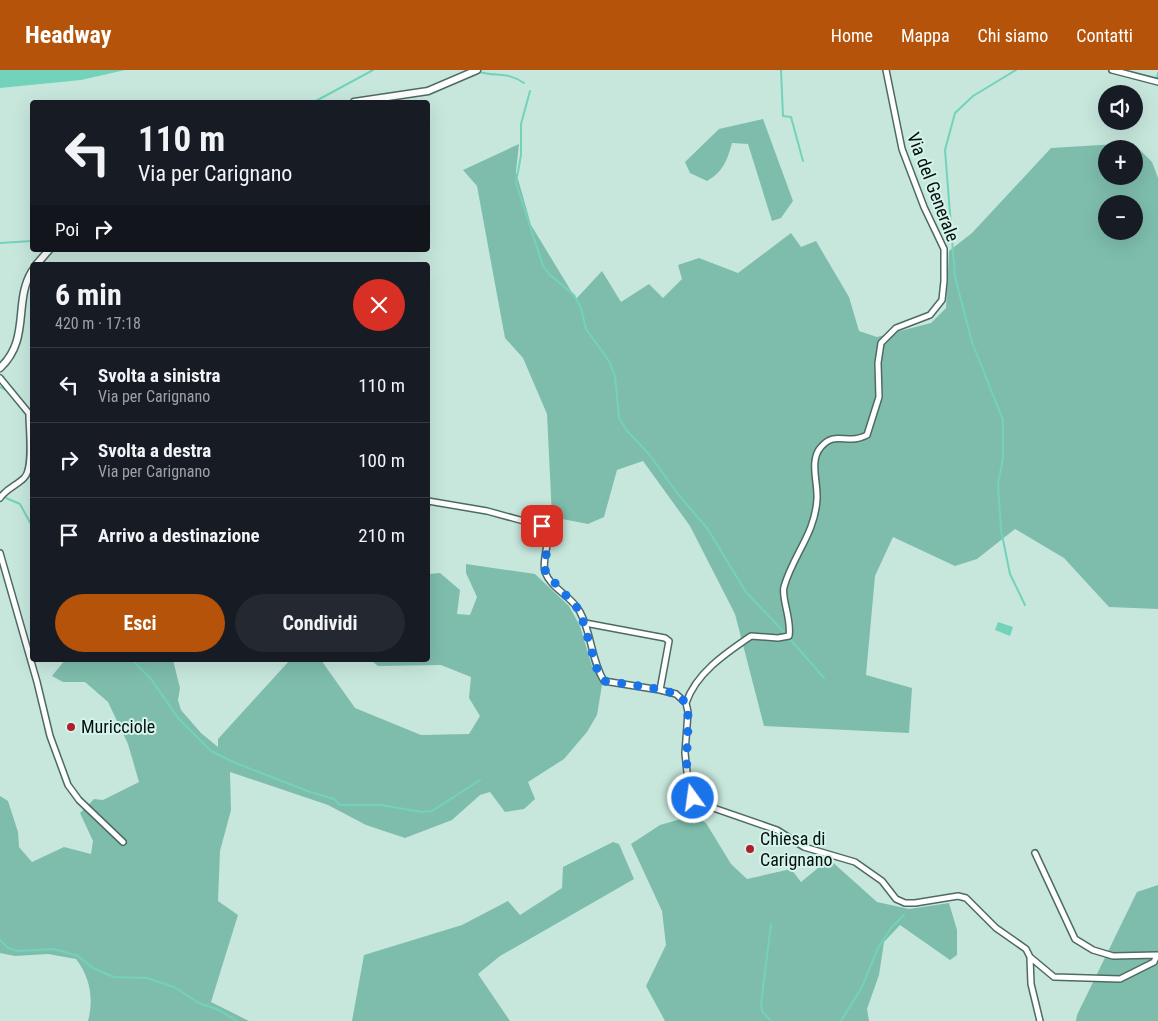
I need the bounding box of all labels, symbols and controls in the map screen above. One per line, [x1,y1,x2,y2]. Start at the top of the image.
text: Headway [25,21,111,49]
text: Home [831,25,873,46]
text: Mappa [901,25,950,46]
text: Chi siamo [978,25,1048,46]
text: Contatti [1076,25,1133,46]
map controls [1098,85,1143,240]
button: sound [1098,85,1143,130]
text: 110 m [138,119,225,160]
icon: left [55,120,120,185]
street label: Via del Generale [903,129,964,244]
button: + [1098,140,1143,185]
text: Via per Carignano [138,161,292,186]
button: − [1098,195,1143,240]
icon: right [89,215,117,243]
text: Poi [55,218,79,241]
text: 6 min [55,277,122,312]
button: close [353,279,405,331]
text: 420 m · 17:18 [55,314,141,333]
text: Svolta a sinistra [98,364,220,387]
icon: left [55,371,83,399]
text: 110 m [358,374,405,397]
text: Via per Carignano [98,387,210,406]
text: Svolta a destra [98,439,211,462]
icon: right [55,446,83,474]
text: 100 m [358,449,405,472]
text: Via per Carignano [98,462,210,481]
pin [521,505,563,547]
icon: arrive [528,512,556,540]
icon: arrive [55,521,83,549]
text: Arrivo a destinazione [98,524,260,547]
text: 210 m [358,524,405,547]
button: Esci [55,594,225,652]
button: Condividi [235,594,405,652]
place label: Muricciole [81,716,155,737]
marker: Muricciole [65,721,77,733]
position arrow [666,771,718,823]
place label: Chiesa di Carignano [760,828,832,870]
marker: Chiesa di Carignano [744,843,756,855]

